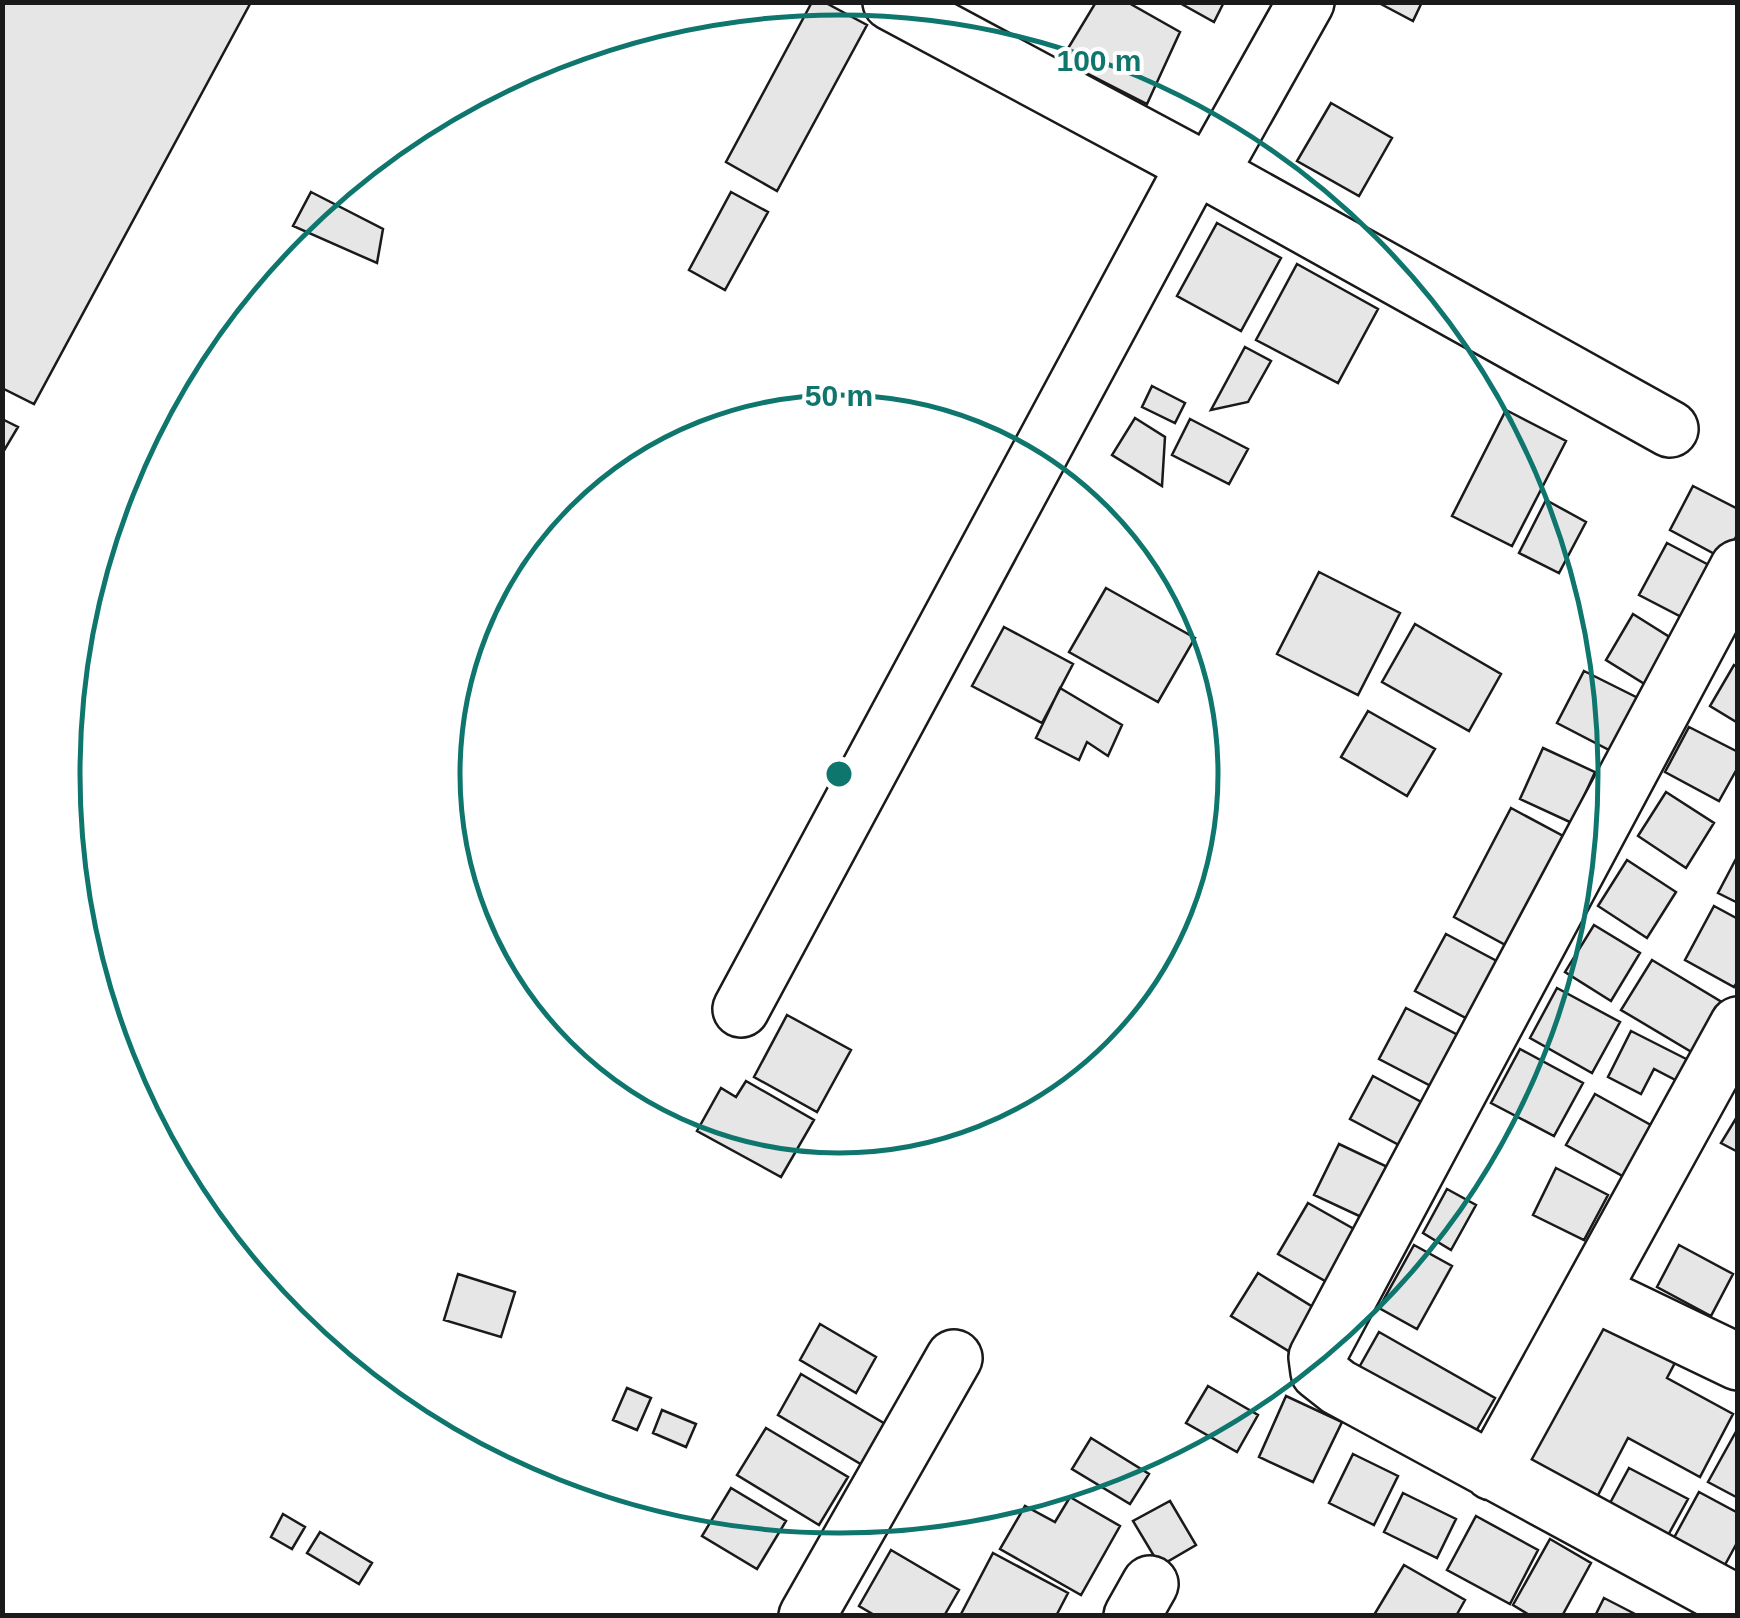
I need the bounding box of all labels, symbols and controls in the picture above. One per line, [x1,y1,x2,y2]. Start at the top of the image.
text: 100 m [1056,44,1142,77]
text: 50 m [805,379,873,412]
centre of rings [821,756,857,792]

